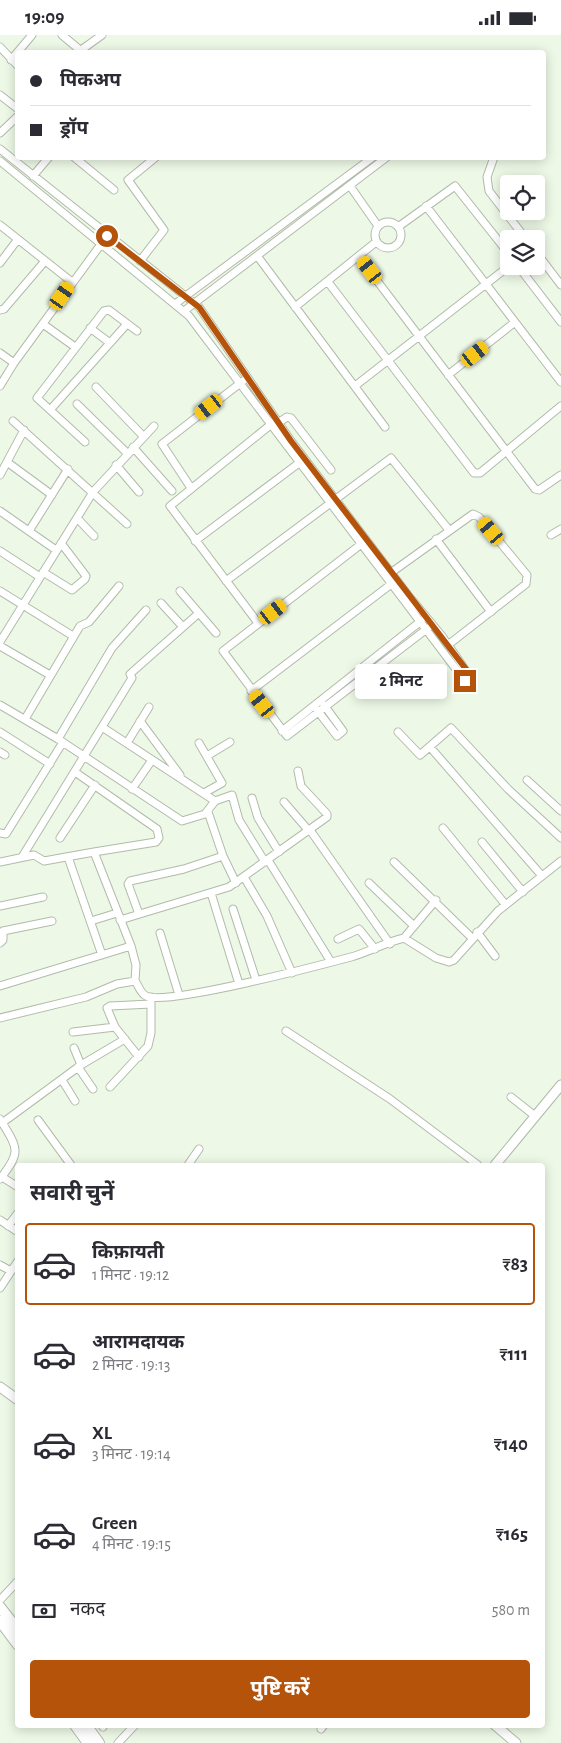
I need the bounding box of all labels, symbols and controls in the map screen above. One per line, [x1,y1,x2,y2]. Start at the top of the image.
text: 19:09 [25,8,64,27]
text: पिकअप [60,71,121,90]
text: ड्रॉप [60,119,88,138]
map controls [500,175,545,275]
button: locate [500,175,545,220]
route start [96,225,118,247]
button: layers [500,230,545,275]
car [354,254,385,286]
car [47,279,76,313]
car [458,339,491,369]
car [192,392,225,422]
car [475,515,506,547]
car [256,597,289,627]
callout: 2 मिनट [355,663,448,699]
route end [454,670,476,692]
text: 2 मिनट [379,673,423,689]
car [246,688,277,720]
text: सवारी चुनें [30,1182,114,1204]
icon: car [32,1242,77,1287]
text: किफ़ायती [92,1243,164,1262]
text: ₹83 [502,1255,528,1274]
text: 1 मिनट · 19:12 [92,1267,169,1283]
icon: car [32,1332,77,1377]
text: आरामदायक [92,1333,184,1352]
text: ₹111 [500,1345,528,1364]
text: 2 मिनट · 19:13 [92,1357,170,1373]
icon: car [32,1422,77,1467]
text: XL [92,1424,112,1443]
text: ₹140 [494,1435,528,1454]
text: 3 मिनट · 19:14 [92,1446,171,1462]
icon: car [32,1512,77,1557]
text: Green [92,1514,138,1533]
text: ₹165 [496,1525,528,1544]
text: 4 मिनट · 19:15 [92,1536,171,1552]
icon: cash [30,1597,58,1625]
text: नकद [70,1600,105,1619]
text: 580 m [492,1602,530,1618]
button: पुष्टि करें [30,1660,530,1718]

